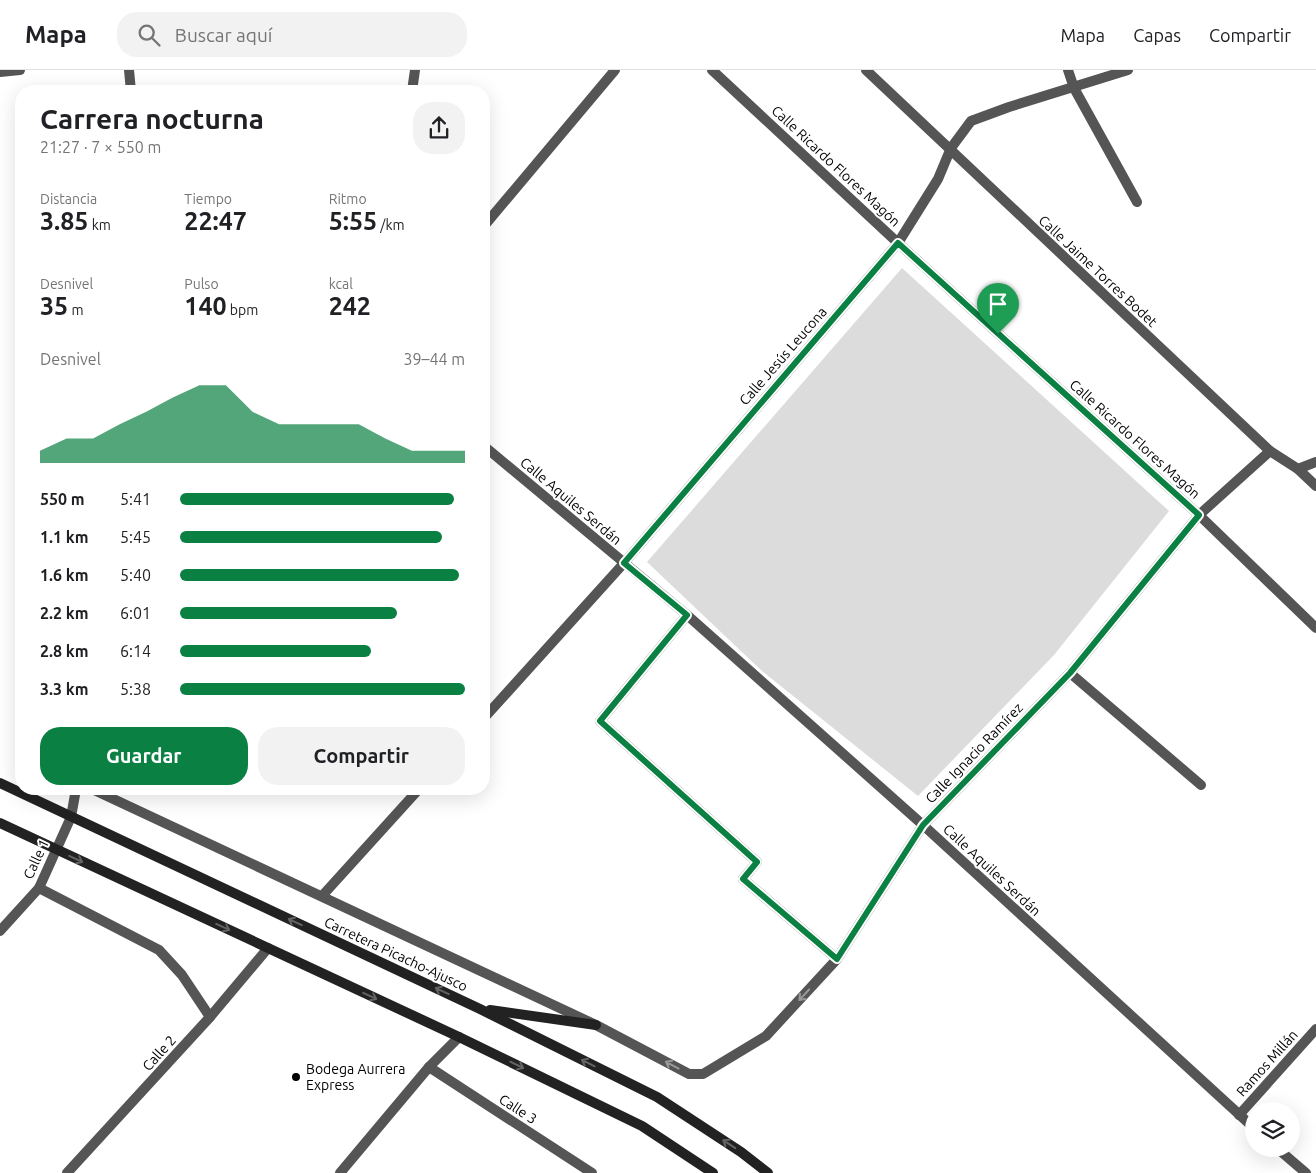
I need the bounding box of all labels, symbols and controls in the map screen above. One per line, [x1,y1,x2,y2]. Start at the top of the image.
search box [117,12,467,57]
text: Mapa [25,21,87,48]
icon: search [135,21,163,49]
text: Buscar aquí [175,24,272,46]
text: Mapa [1060,25,1105,45]
text: Capas [1133,25,1181,45]
text: Compartir [1209,25,1291,45]
button: share [413,102,465,154]
street label: Calle Ricardo Flores Magón [768,102,904,230]
text: Carrera nocturna [40,103,264,134]
text: 21:27 · 7 × 550 m [40,138,161,156]
text: Distancia [40,191,97,207]
text: Tiempo [184,191,232,207]
text: Ritmo [329,191,367,207]
text: 3.85 [40,207,88,235]
text: 22:47 [184,207,247,235]
text: 5:55 [329,207,377,235]
street label: Calle Jaime Torres Bodet [1036,212,1161,330]
text: km [88,217,111,233]
text: /km [377,217,405,233]
text: Desnivel [40,276,93,292]
text: Pulso [184,276,219,292]
text: kcal [329,276,353,292]
pin [977,283,1019,334]
icon: arrive [984,290,1012,318]
text: 35 [40,292,68,320]
text: 140 [184,292,227,320]
text: 242 [329,292,371,320]
text: m [68,302,84,318]
text: bpm [227,302,258,318]
street label: Calle Jesús Leucona [736,304,830,408]
text: Desnivel [40,350,101,368]
text: 39–44 m [403,350,465,368]
street label: Calle Ricardo Flores Magón [1067,376,1203,502]
street label: Calle Aquiles Serdán [517,454,625,548]
text: 550 m [40,490,85,508]
text: 5:41 [120,490,151,508]
text: 1.1 km [40,528,89,546]
text: 5:45 [120,528,151,546]
text: 1.6 km [40,566,89,584]
text: 5:40 [120,566,151,584]
text: 2.2 km [40,604,89,622]
text: 6:01 [120,604,151,622]
text: 2.8 km [40,642,89,660]
text: 6:14 [120,642,151,660]
text: 3.3 km [40,680,89,698]
text: 5:38 [120,680,151,698]
street label: Calle Ignacio Ramírez [922,700,1026,806]
button: Guardar [40,727,248,785]
button: Compartir [258,727,465,785]
street label: Calle Aquiles Serdán [940,821,1044,919]
street label: Calle 1 [20,837,52,881]
one-way arrow [68,854,83,864]
street label: Carretera Picacho-Ajusco [322,914,470,994]
one-way arrow [288,917,303,927]
one-way arrow [215,923,230,932]
one-way arrow [435,986,450,995]
one-way arrow [798,988,810,1001]
one-way arrow [362,991,377,1001]
street label: Ramos Millán [1233,1027,1301,1099]
street label: Calle 2 [139,1032,179,1074]
one-way arrow [581,1058,596,1067]
one-way arrow [665,1060,680,1069]
place label: Bodega Aurrera Express [306,1061,405,1093]
one-way arrow [509,1061,524,1070]
marker: Bodega Aurrera Express [290,1071,302,1083]
street label: Calle 3 [496,1091,540,1127]
map controls [1245,1102,1300,1157]
button: layers [1245,1102,1300,1157]
one-way arrow [722,1139,736,1149]

